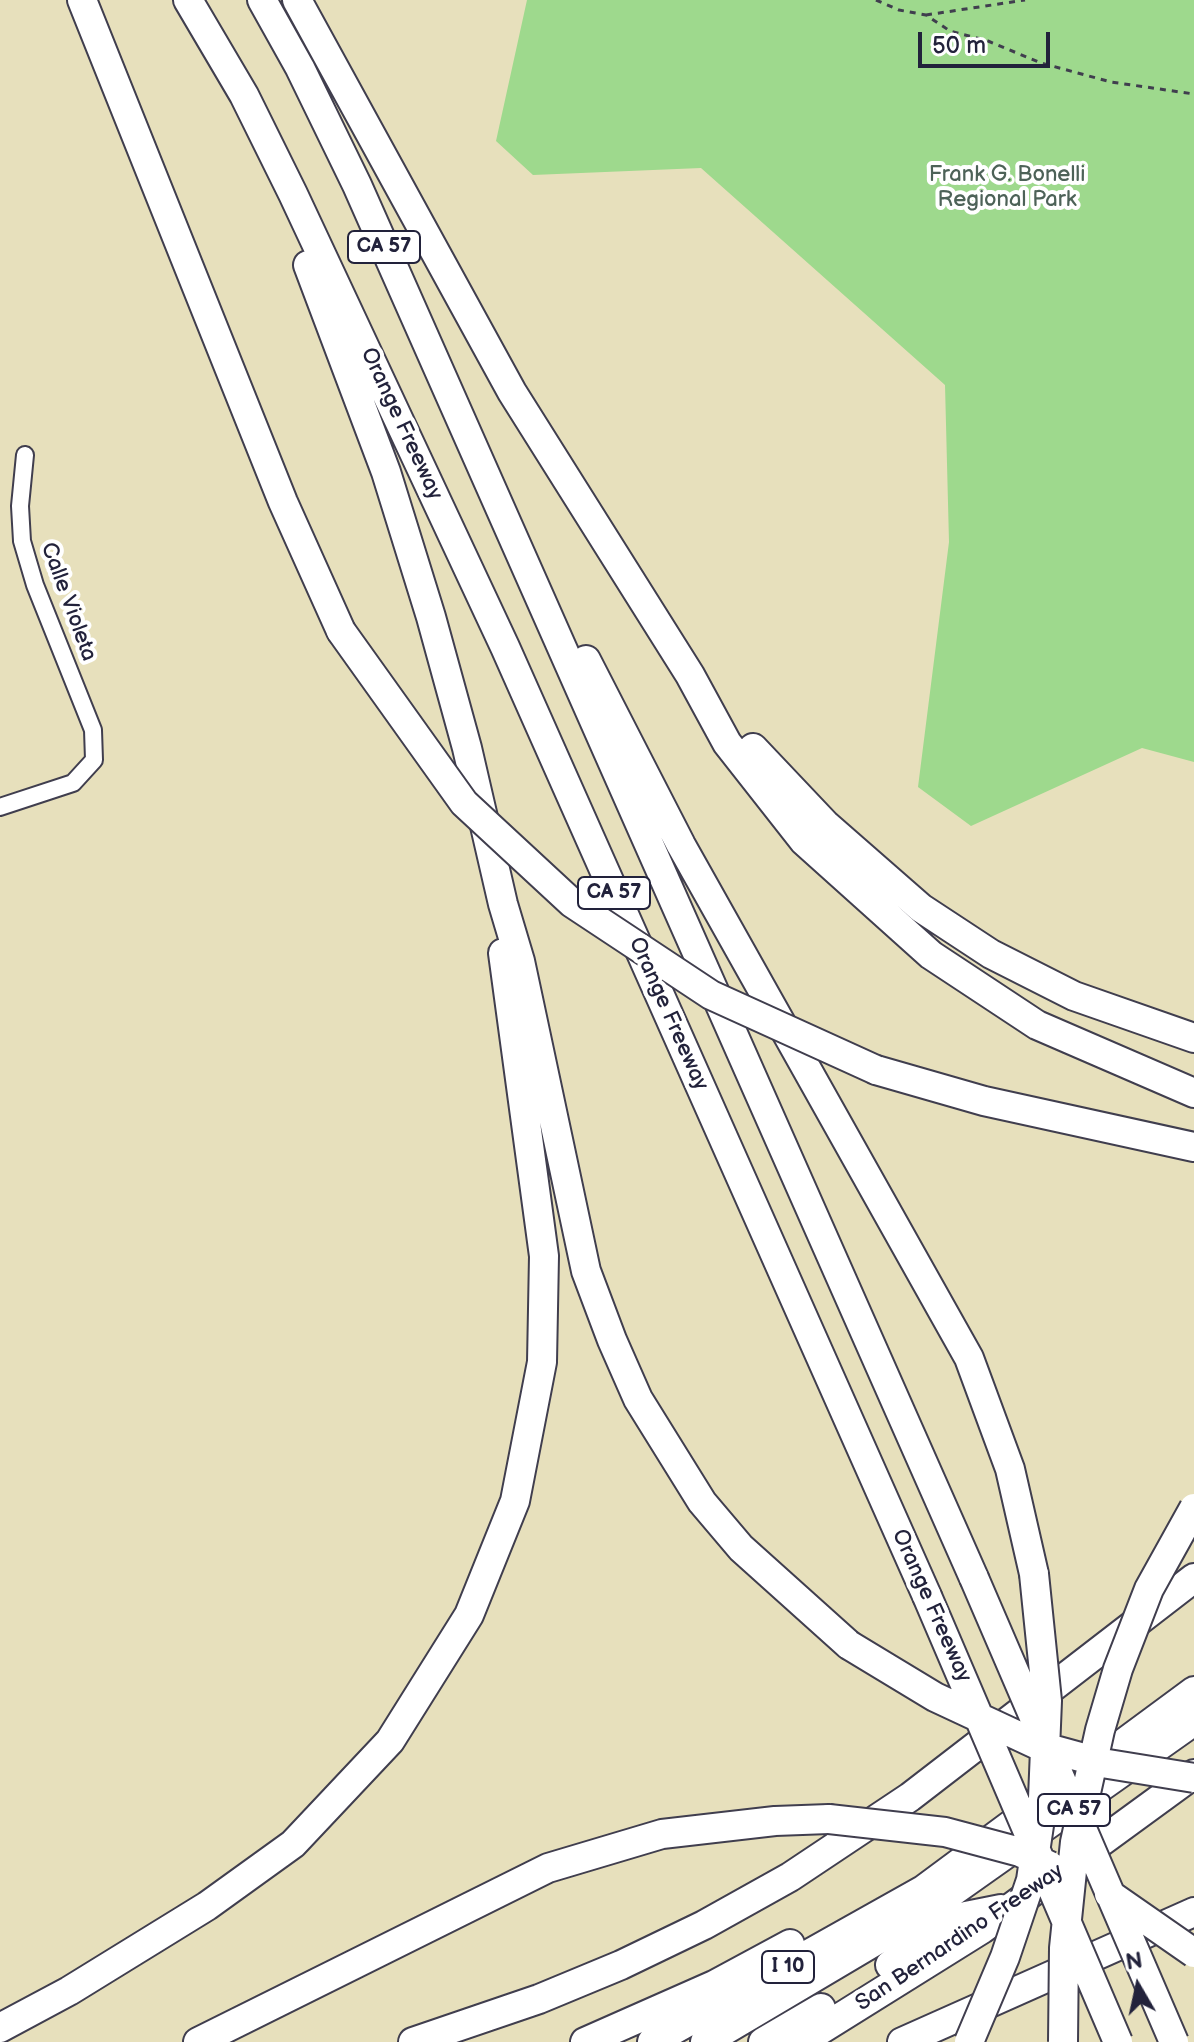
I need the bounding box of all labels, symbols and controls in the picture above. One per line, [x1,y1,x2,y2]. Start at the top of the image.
scale bar [922,16,1054,66]
text: 50 m [932,31,986,60]
park label: Frank G. Bonelli Regional Park [929,162,1085,214]
road number: CA 57 [348,231,420,263]
street label: Orange Freeway [354,344,448,504]
street label: Calle Violeta [34,539,102,665]
road number: CA 57 [578,877,650,909]
street label: Orange Freeway [622,933,714,1095]
street label: Orange Freeway [885,1525,977,1687]
road number: CA 57 [1038,1794,1110,1826]
street label: San Bernardino Freeway [851,1859,1069,2017]
north arrow [1098,1946,1178,2026]
text: N [1124,1947,1144,1976]
road number: I 10 [762,1951,814,1983]

